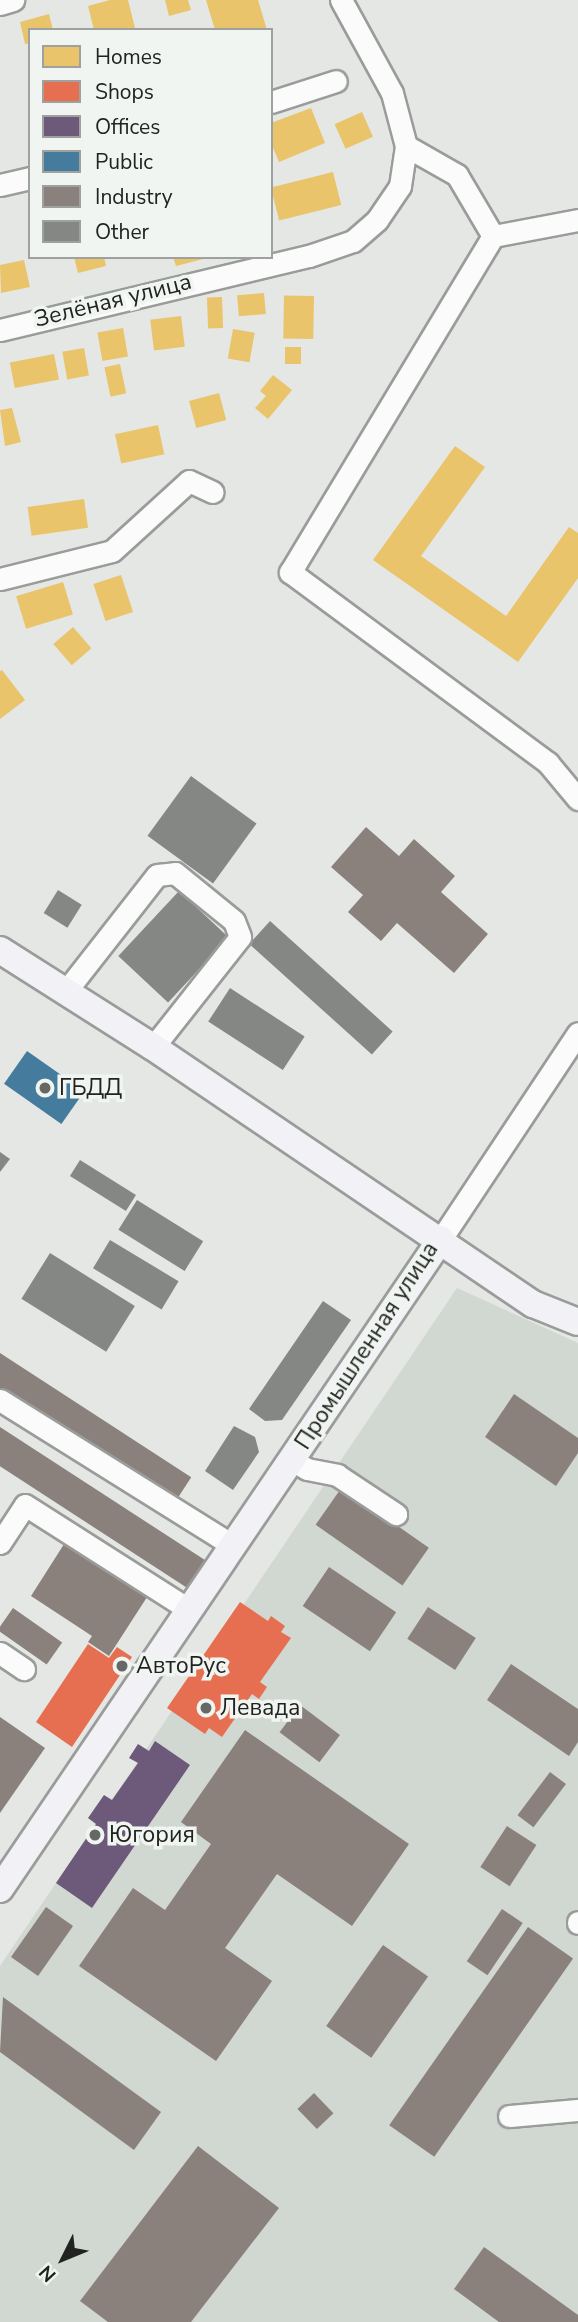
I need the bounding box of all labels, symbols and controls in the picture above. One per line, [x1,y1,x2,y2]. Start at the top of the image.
legend [28,28,273,259]
text: Homes [95,43,162,71]
text: Shops [95,78,154,106]
text: Offices [95,113,160,141]
text: Public [95,148,153,176]
text: Industry [95,183,173,211]
text: Other [95,218,149,246]
street label: Зелёная улица [31,268,195,334]
place label: ГБДД [59,1074,122,1102]
marker: ГБДД [37,1080,53,1096]
street label: Промышленная улица [290,1237,444,1455]
place label: АвтоРус [136,1652,226,1680]
marker: АвтоРус [114,1658,130,1674]
place label: Левада [220,1694,300,1722]
marker: Левада [198,1700,214,1716]
place label: Югория [109,1821,195,1849]
marker: Югория [87,1827,103,1843]
north arrow [28,2224,98,2294]
text: N [33,2259,62,2287]

